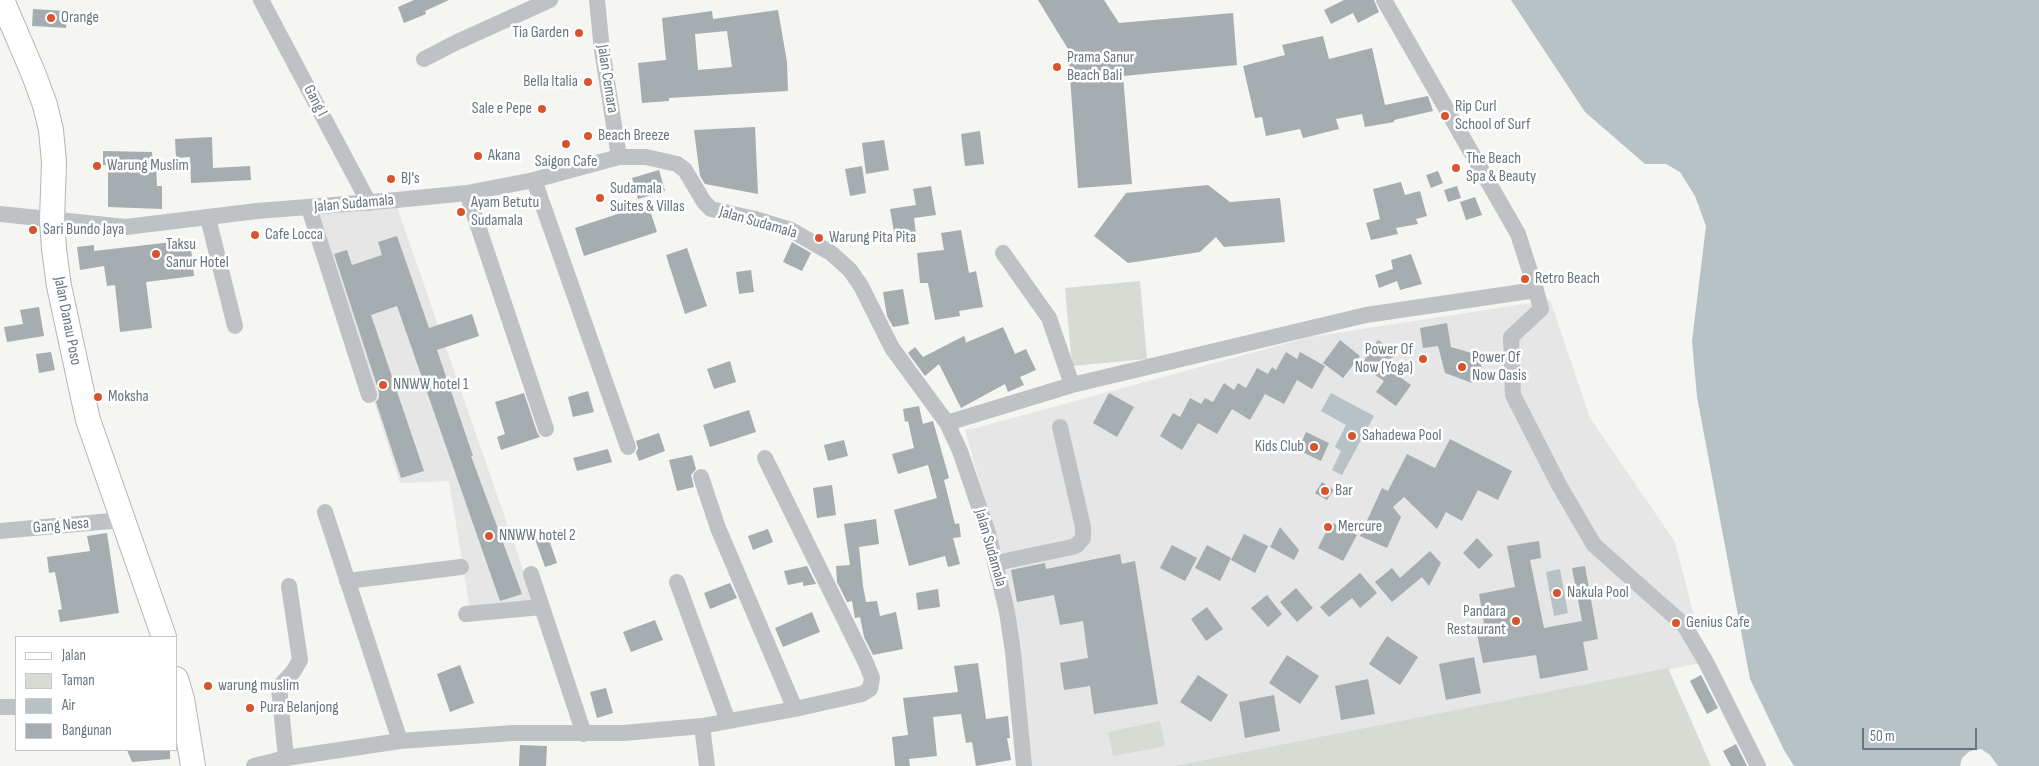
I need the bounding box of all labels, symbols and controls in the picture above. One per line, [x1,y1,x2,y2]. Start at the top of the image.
place label: Orange [61,8,99,28]
marker: Orange [45,12,57,24]
place label: Tia Garden [512,23,569,43]
marker: Tia Garden [573,27,585,39]
street label: Jalan Cemara [592,43,622,115]
place label: Prama Sanur Beach Bali [1067,48,1134,86]
marker: Prama Sanur Beach Bali [1051,61,1063,73]
place label: Bella Italia [523,72,578,92]
marker: Bella Italia [582,76,594,88]
street label: Gang I [299,82,331,120]
place label: Rip Curl School of Surf [1455,97,1531,135]
place label: Sale e Pepe [472,99,532,119]
marker: Sale e Pepe [536,103,548,115]
marker: Rip Curl School of Surf [1439,110,1451,122]
place label: Beach Breeze [598,126,670,146]
marker: Beach Breeze [582,130,594,142]
marker: Saigon Cafe [560,138,572,150]
place label: Akana [488,146,520,166]
place label: The Beach Spa & Beauty [1466,149,1536,187]
marker: Akana [472,150,484,162]
place label: Saigon Cafe [535,152,597,172]
place label: Warung Muslim [107,156,189,176]
marker: Warung Muslim [91,160,103,172]
marker: The Beach Spa & Beauty [1450,162,1462,174]
place label: BJ's [401,169,420,189]
marker: BJ's [385,173,397,185]
place label: Sudamala Suites & Villas [610,179,685,217]
street label: Jalan Sudamala [313,191,395,217]
marker: Sudamala Suites & Villas [594,192,606,204]
place label: Ayam Betutu Sudamala [471,193,539,231]
street label: Jalan Sudamala [717,203,799,243]
marker: Ayam Betutu Sudamala [455,206,467,218]
place label: Sari Bundo Jaya [43,220,124,240]
marker: Sari Bundo Jaya [27,224,39,236]
place label: Cafe Locca [265,225,323,245]
place label: Warung Pita Pita [829,228,916,248]
marker: Cafe Locca [249,229,261,241]
marker: Warung Pita Pita [813,232,825,244]
place label: Taksu Sanur Hotel [166,235,229,273]
marker: Taksu Sanur Hotel [150,248,162,260]
place label: Retro Beach [1535,269,1600,289]
marker: Retro Beach [1519,273,1531,285]
street label: Jalan Danau Poso [49,275,85,367]
place label: Power Of Now (Yoga) [1355,340,1413,378]
place label: Power Of Now Oasis [1472,348,1527,386]
marker: Power Of Now (Yoga) [1417,353,1429,365]
marker: Power Of Now Oasis [1456,361,1468,373]
place label: NNWW hotel 1 [393,375,468,395]
marker: NNWW hotel 1 [377,379,389,391]
place label: Moksha [108,387,149,407]
marker: Moksha [92,391,104,403]
place label: Sahadewa Pool [1362,426,1442,446]
marker: Sahadewa Pool [1346,430,1358,442]
place label: Kids Club [1255,437,1304,457]
marker: Kids Club [1308,441,1320,453]
place label: Bar [1335,481,1353,501]
marker: Bar [1319,485,1331,497]
street label: Jalan Sudamala [970,507,1010,589]
street label: Gang Nesa [32,514,90,538]
place label: Mercure [1338,517,1382,537]
marker: Mercure [1322,521,1334,533]
place label: NNWW hotel 2 [499,526,575,546]
marker: NNWW hotel 2 [483,530,495,542]
place label: Nakula Pool [1567,583,1629,603]
marker: Nakula Pool [1551,587,1563,599]
place label: Pandara Restaurant [1447,602,1506,640]
place label: Genius Cafe [1686,613,1750,633]
marker: Pandara Restaurant [1510,615,1522,627]
marker: Genius Cafe [1670,617,1682,629]
legend [15,636,178,751]
text: Jalan [62,646,86,665]
text: Taman [62,671,95,690]
place label: warung muslim [218,676,299,696]
marker: warung muslim [202,680,214,692]
text: Air [62,696,76,715]
place label: Pura Belanjong [260,698,339,718]
marker: Pura Belanjong [244,702,256,714]
scale bar [1864,718,1979,750]
text: Bangunan [62,721,112,740]
text: 50 m [1870,727,1895,746]

